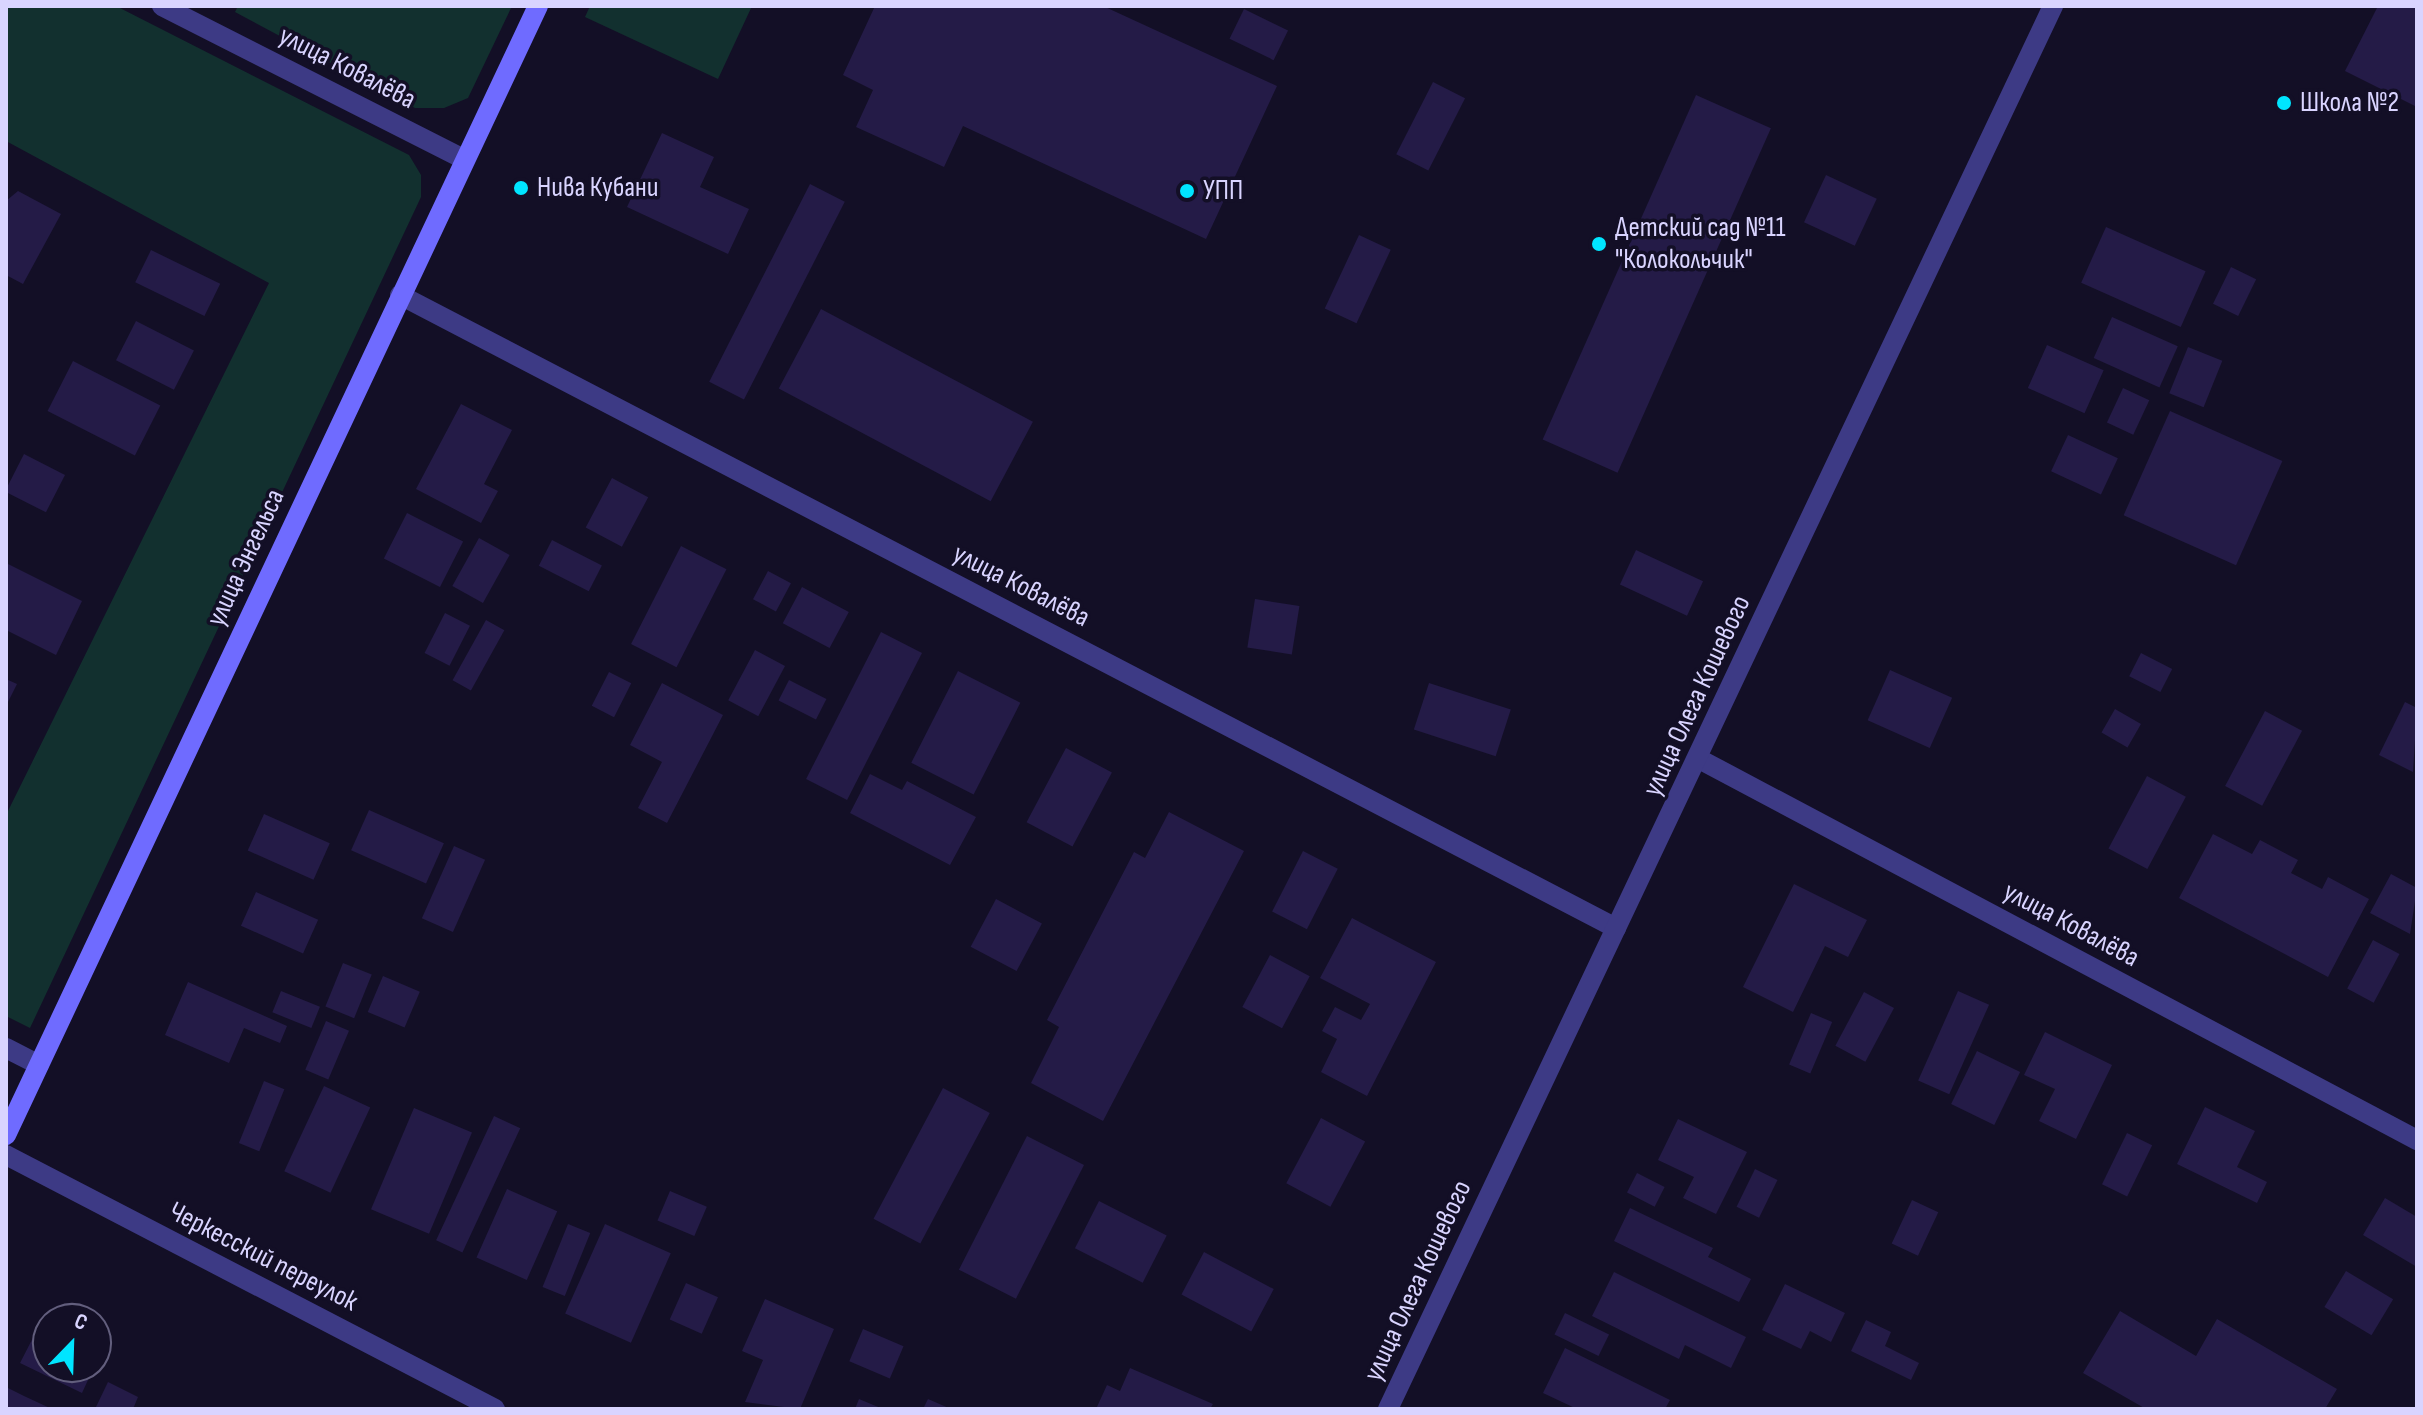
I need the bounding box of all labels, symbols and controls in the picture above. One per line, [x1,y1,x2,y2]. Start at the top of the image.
street label: улица Ковалёва [273,19,421,117]
place label: Школа №2 [2300,86,2399,120]
marker: Школа №2 [2275,94,2293,112]
place label: Нива Кубани [537,171,658,205]
place label: УПП [1203,174,1243,208]
marker: Нива Кубани [512,179,530,197]
marker: УПП [1178,182,1196,200]
place label: Детский сад №11 "Колокольчик" [1615,211,1786,277]
marker: Детский сад №11 "Колокольчик" [1590,235,1608,253]
street label: улица Энгельса [200,484,292,632]
street label: улица Ковалёва [947,537,1095,635]
street label: улица Олега Кошевого [1636,590,1758,802]
street label: улица Ковалёва [1997,875,2145,975]
street label: улица Олега Кошевого [1357,1175,1479,1387]
street label: Черкесский переулок [163,1195,363,1319]
north arrow [32,1303,112,1383]
text: С [70,1308,91,1337]

